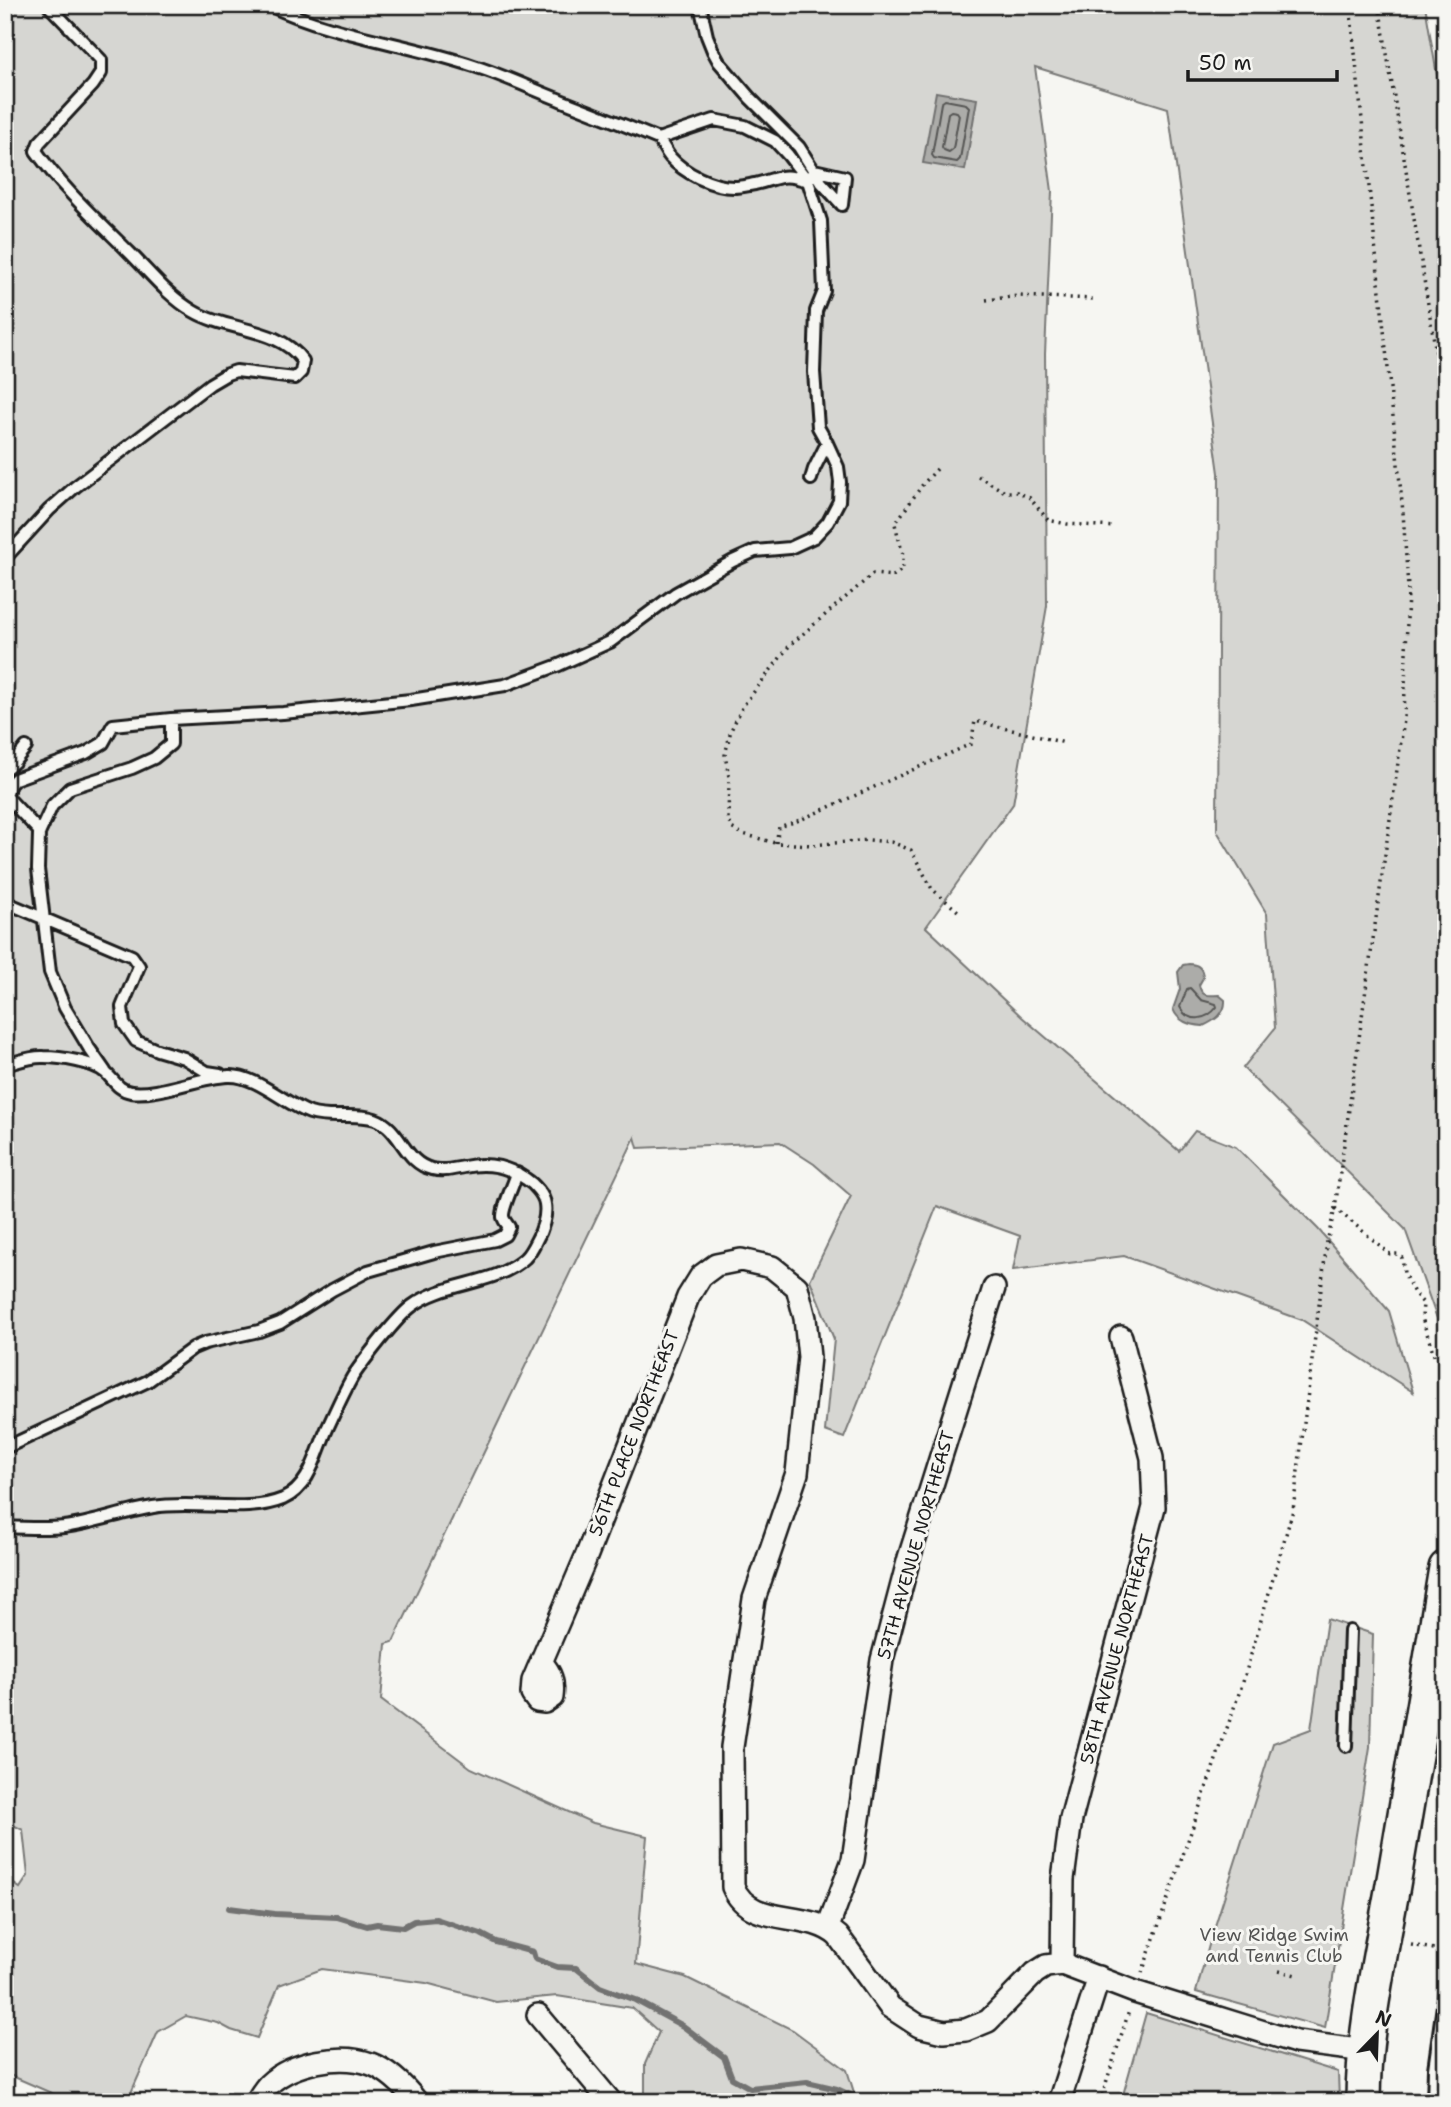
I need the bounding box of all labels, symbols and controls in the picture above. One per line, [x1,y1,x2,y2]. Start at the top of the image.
scale bar [1188,38,1337,82]
text: 50 m [1199,49,1252,77]
street label: 56TH PLACE NORTHEAST [584,1326,684,1540]
street label: 57TH AVENUE NORTHEAST [872,1428,960,1662]
street label: 58TH AVENUE NORTHEAST [1075,1531,1159,1767]
park label: View Ridge Swim and Tennis Club [1199,1923,1349,1968]
north arrow [1342,1998,1412,2068]
text: N [1372,2004,1395,2033]

